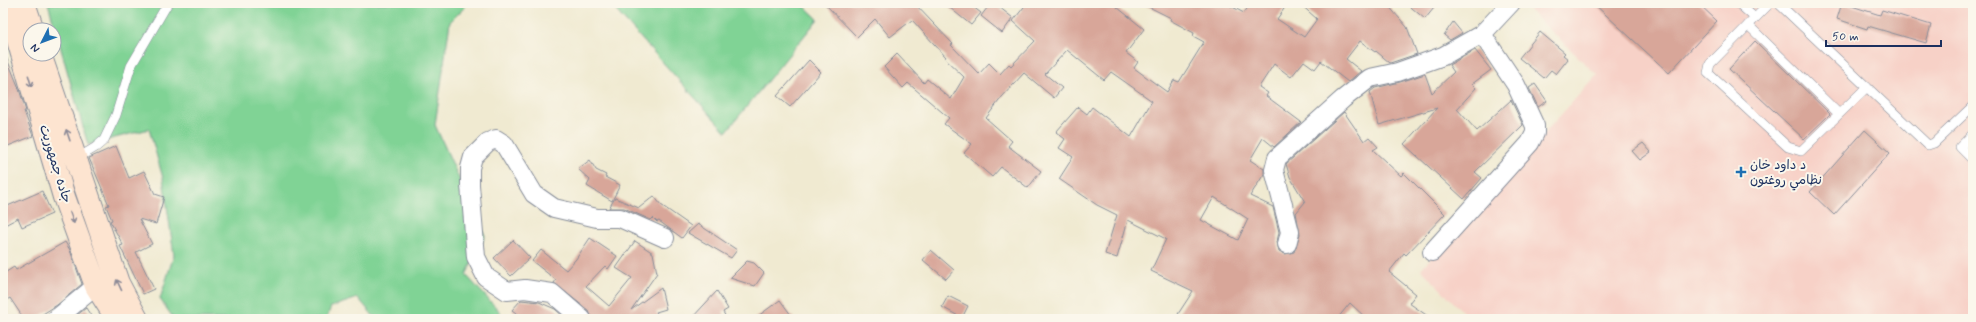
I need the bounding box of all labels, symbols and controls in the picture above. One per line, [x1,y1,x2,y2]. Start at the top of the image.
north arrow [22,22,62,62]
scale bar [1826,22,1941,48]
text: 50 m [1832,29,1859,45]
text: N [28,41,43,55]
one-way arrow [27,74,34,87]
street label: جاده جمهوریت [35,123,75,205]
one-way arrow [64,129,71,142]
place label: د داود خان نظامي روغتون [1750,157,1822,191]
marker: د داود خان نظامي روغتون [1735,166,1747,178]
one-way arrow [69,212,76,225]
one-way arrow [115,279,122,291]

